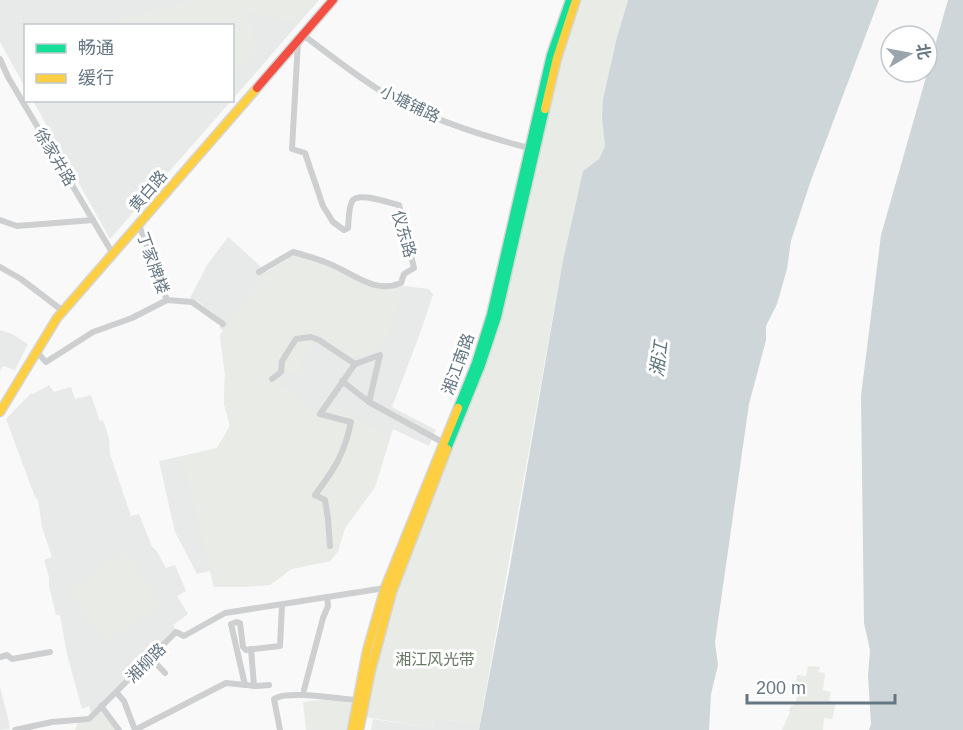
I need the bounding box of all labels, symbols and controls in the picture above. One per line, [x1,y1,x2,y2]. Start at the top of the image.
legend [24,24,234,102]
north arrow [879,24,939,84]
text: 畅通 [78,38,114,58]
text: 北 [914,42,933,61]
text: 缓行 [78,68,114,88]
street label: 小塘铺路 [378,82,442,126]
street label: 徐家井路 [31,125,79,189]
street label: 黄白路 [126,167,170,215]
street label: 仪东路 [389,209,419,259]
street label: 丁家牌楼 [134,230,172,296]
street label: 湘江南路 [439,331,477,397]
water label: 湘江 [647,338,671,378]
street label: 湘柳路 [123,640,169,686]
park label: 湘江风光带 [395,651,475,668]
scale bar [747,667,896,705]
text: 200 m [756,678,806,698]

